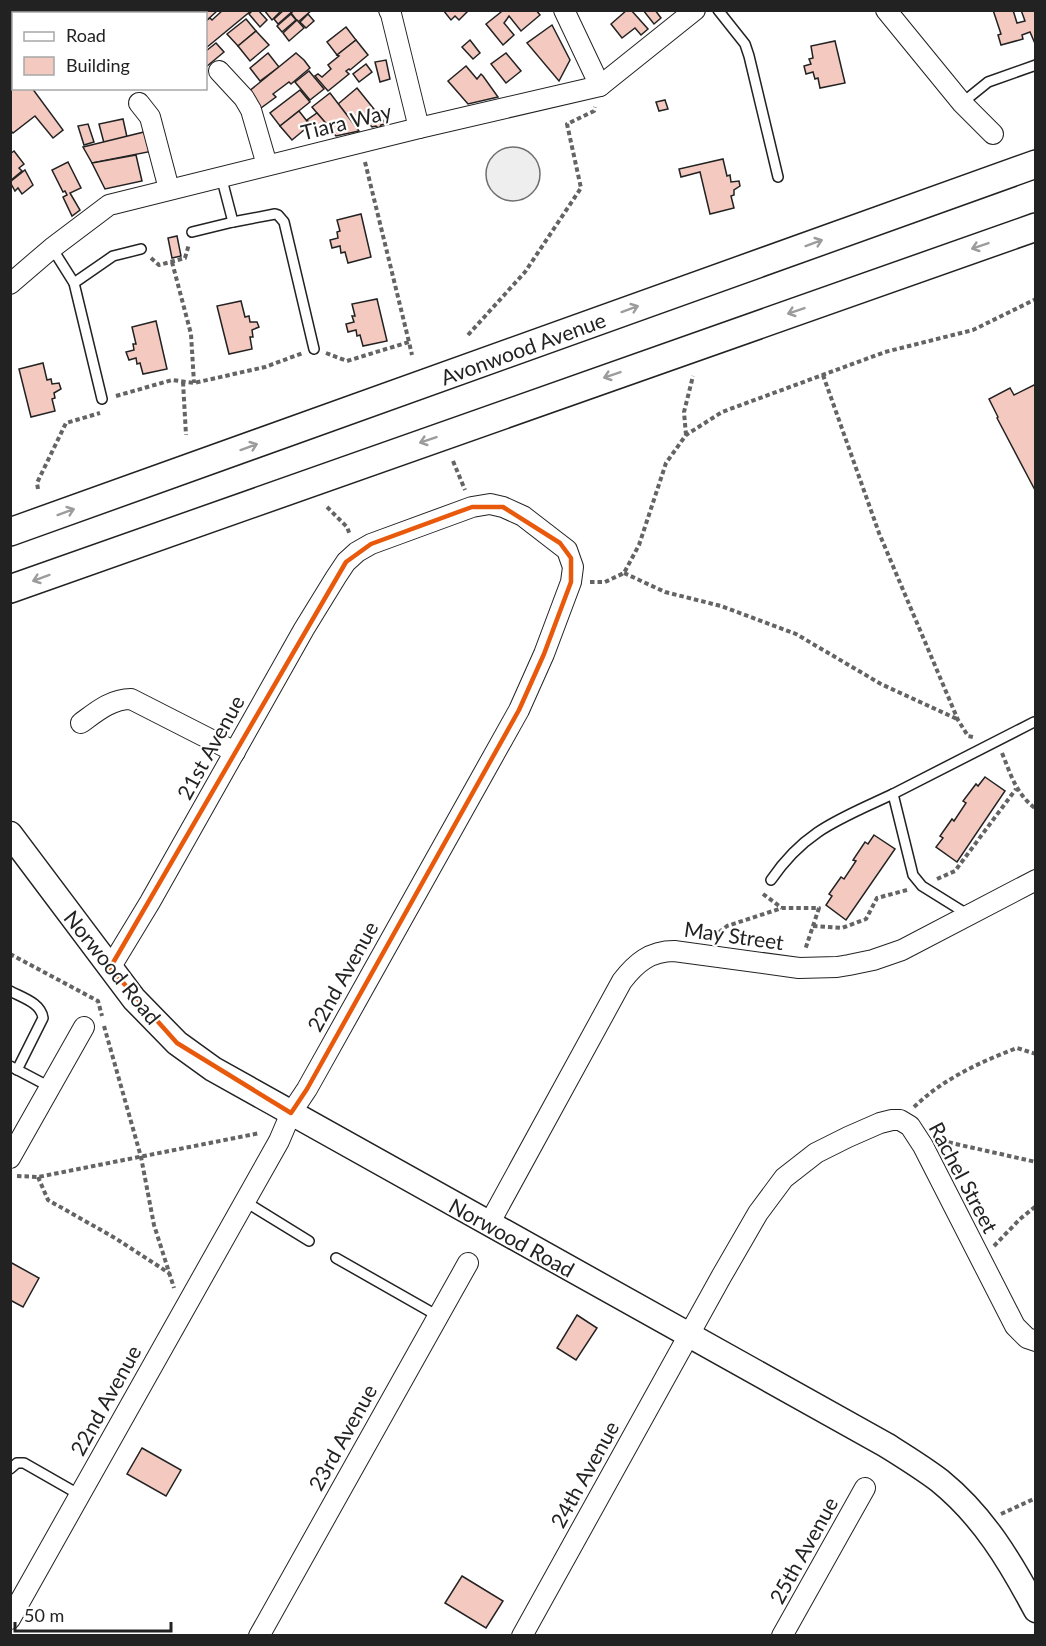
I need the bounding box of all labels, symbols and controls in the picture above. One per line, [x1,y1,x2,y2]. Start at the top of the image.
legend [12,12,207,90]
text: Road [66,24,106,46]
text: Building [66,54,130,76]
street label: Tiara Way [298,98,394,144]
one-way arrow [804,237,823,248]
one-way arrow [971,241,990,252]
one-way arrow [620,303,639,314]
one-way arrow [787,306,806,317]
street label: Avonwood Avenue [437,307,609,389]
one-way arrow [603,371,622,382]
one-way arrow [420,436,438,447]
one-way arrow [239,440,258,451]
one-way arrow [56,505,74,516]
one-way arrow [32,573,51,584]
street label: 21st Avenue [171,691,249,803]
street label: Norwood Road [60,905,166,1029]
street label: May Street [683,916,786,954]
street label: 22nd Avenue [301,917,383,1035]
street label: Rachel Street [924,1117,1004,1237]
street label: Norwood Road [445,1192,579,1282]
street label: 22nd Avenue [64,1341,146,1459]
street label: 23rd Avenue [303,1380,381,1494]
street label: 24th Avenue [545,1416,623,1532]
street label: 25th Avenue [764,1492,842,1608]
scale bar [15,1595,171,1633]
text: 50 m [24,1604,64,1626]

